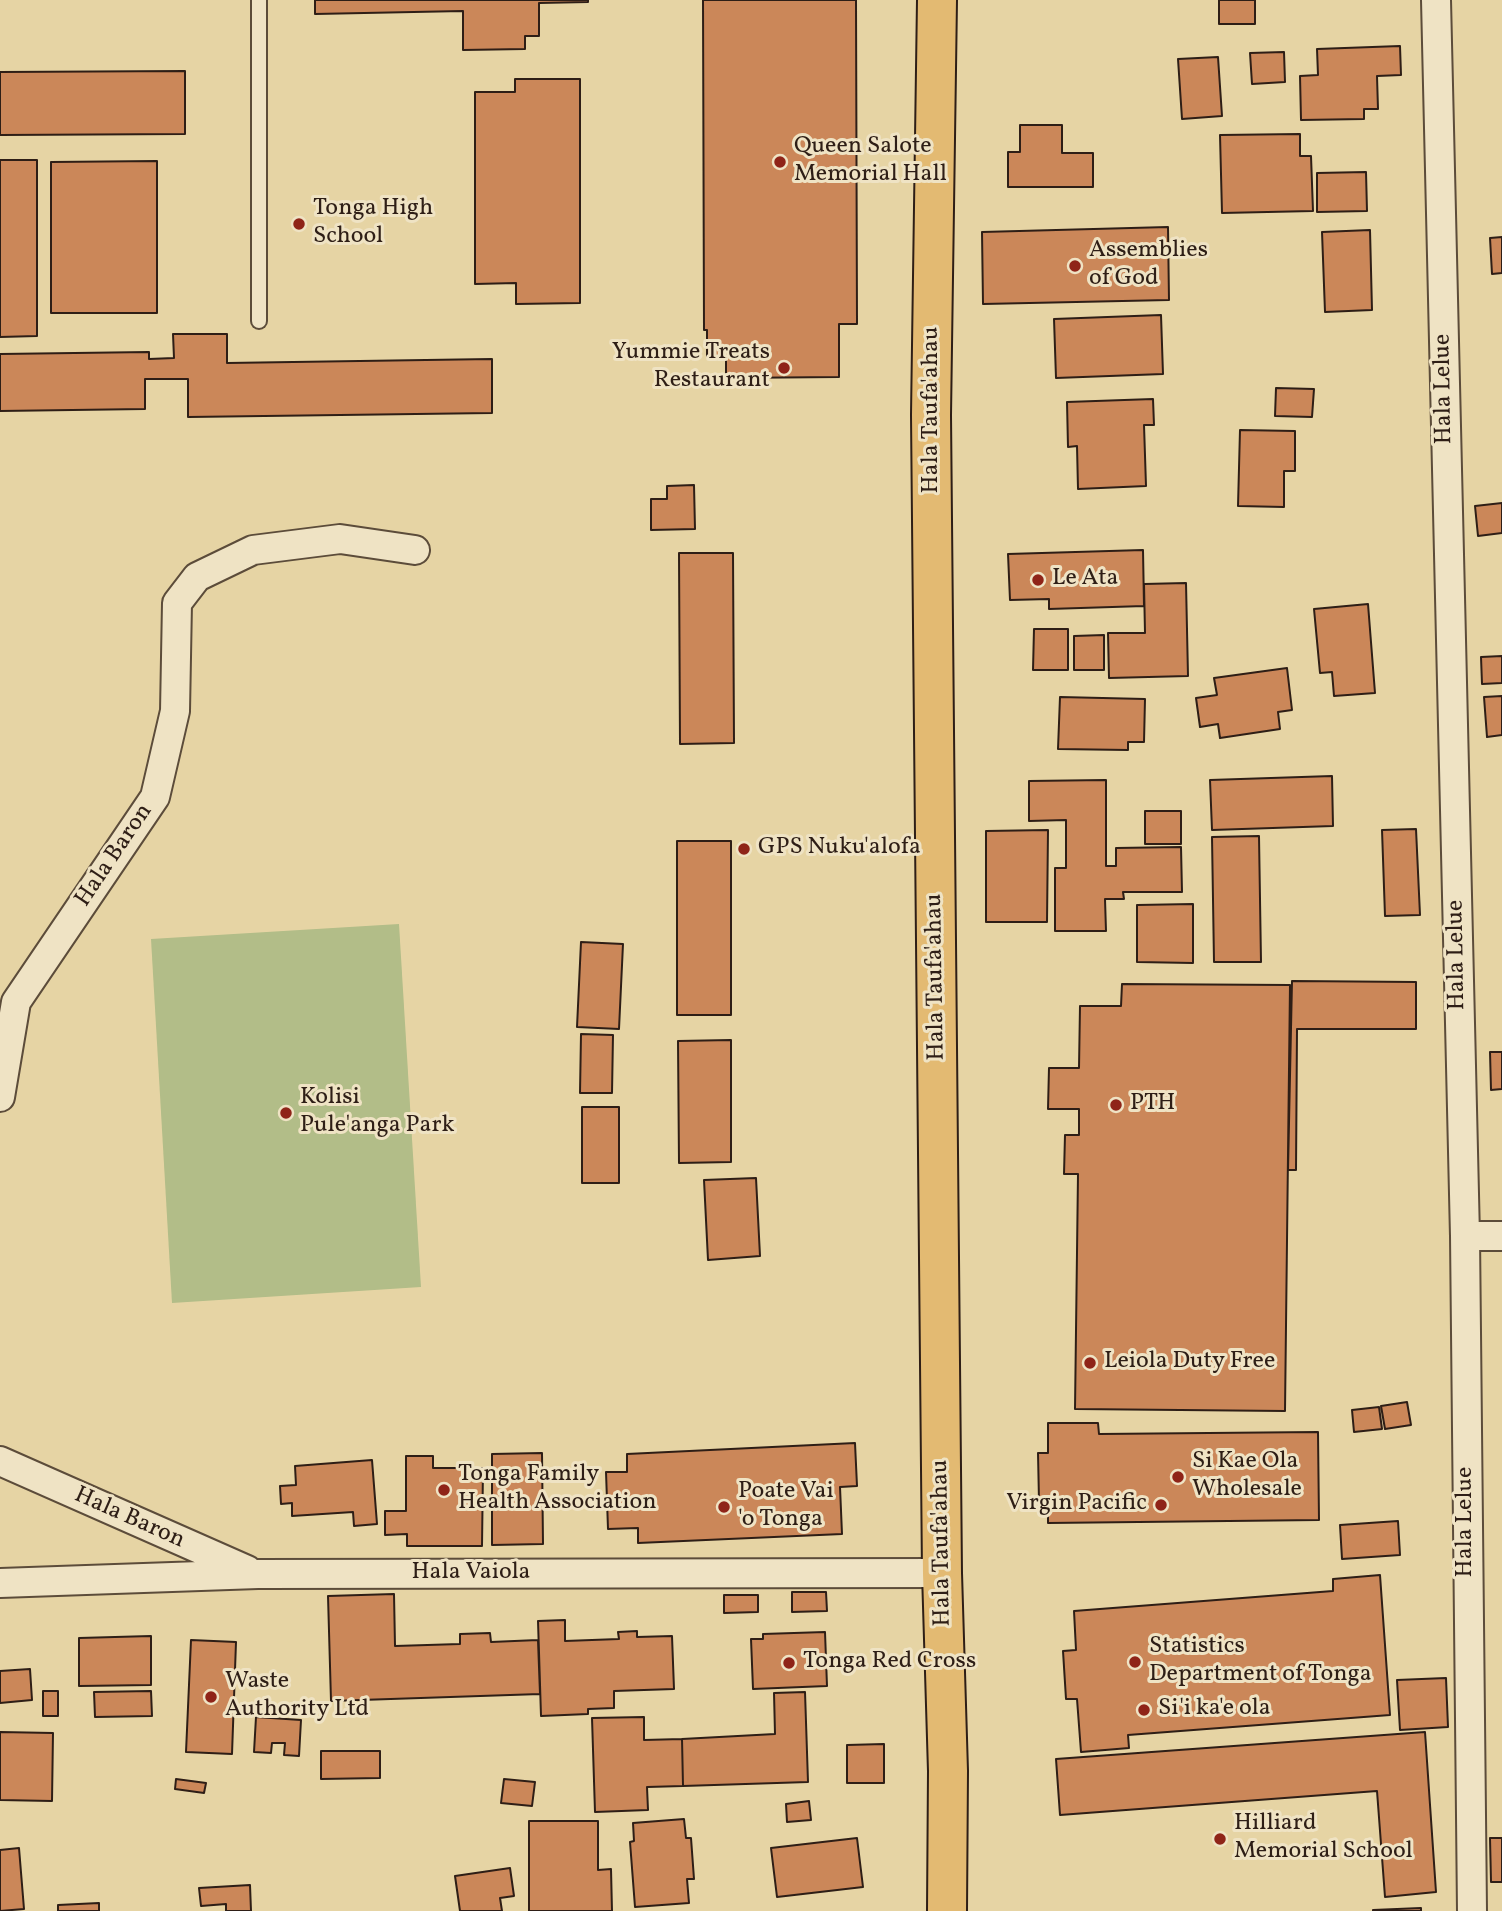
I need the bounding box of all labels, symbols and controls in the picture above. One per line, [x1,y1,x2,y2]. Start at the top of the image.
place label: Queen Salote Memorial Hall [794,134,947,190]
marker: Queen Salote Memorial Hall [772,154,788,170]
place label: Tonga High School [313,196,433,252]
marker: Tonga High School [291,216,307,232]
place label: Assemblies of God [1089,238,1208,294]
marker: Assemblies of God [1067,258,1083,274]
street label: Hala Taufa'ahau [919,326,947,494]
street label: Hala Lelue [1430,333,1460,445]
place label: Yummie Treats Restaurant [612,340,770,396]
marker: Yummie Treats Restaurant [776,360,792,376]
place label: Le Ata [1052,566,1119,594]
marker: Le Ata [1030,572,1046,588]
street label: Hala Baron [70,799,160,913]
place label: GPS Nuku'alofa [758,835,921,863]
marker: GPS Nuku'alofa [736,841,752,857]
street label: Hala Taufa'ahau [921,893,953,1061]
street label: Hala Lelue [1443,899,1473,1011]
place label: Kolisi Pule'anga Park [300,1085,455,1141]
place label: PTH [1130,1091,1175,1119]
marker: PTH [1108,1097,1124,1113]
marker: Kolisi Pule'anga Park [278,1105,294,1121]
place label: Leiola Duty Free [1104,1349,1275,1377]
marker: Leiola Duty Free [1082,1355,1098,1371]
place label: Si Kae Ola Wholesale [1192,1449,1302,1505]
street label: Hala Taufa'ahau [927,1459,959,1627]
place label: Tonga Family Health Association [458,1462,657,1518]
street label: Hala Lelue [1453,1467,1481,1577]
marker: Si Kae Ola Wholesale [1170,1469,1186,1485]
place label: Poate Vai 'o Tonga [738,1479,834,1535]
street label: Hala Baron [69,1482,189,1556]
marker: Tonga Family Health Association [436,1482,452,1498]
place label: Virgin Pacific [1006,1491,1147,1519]
marker: Virgin Pacific [1153,1497,1169,1513]
marker: Poate Vai 'o Tonga [716,1499,732,1515]
street label: Hala Vaiola [411,1560,531,1588]
place label: Statistics Department of Tonga [1149,1634,1372,1690]
place label: Tonga Red Cross [803,1649,976,1677]
marker: Statistics Department of Tonga [1127,1654,1143,1670]
marker: Tonga Red Cross [781,1655,797,1671]
place label: Waste Authority Ltd [225,1669,369,1725]
marker: Waste Authority Ltd [203,1689,219,1705]
place label: Si'i ka'e ola [1158,1696,1271,1724]
marker: Si'i ka'e ola [1136,1702,1152,1718]
place label: Hilliard Memorial School [1234,1811,1413,1867]
marker: Hilliard Memorial School [1212,1831,1228,1847]

